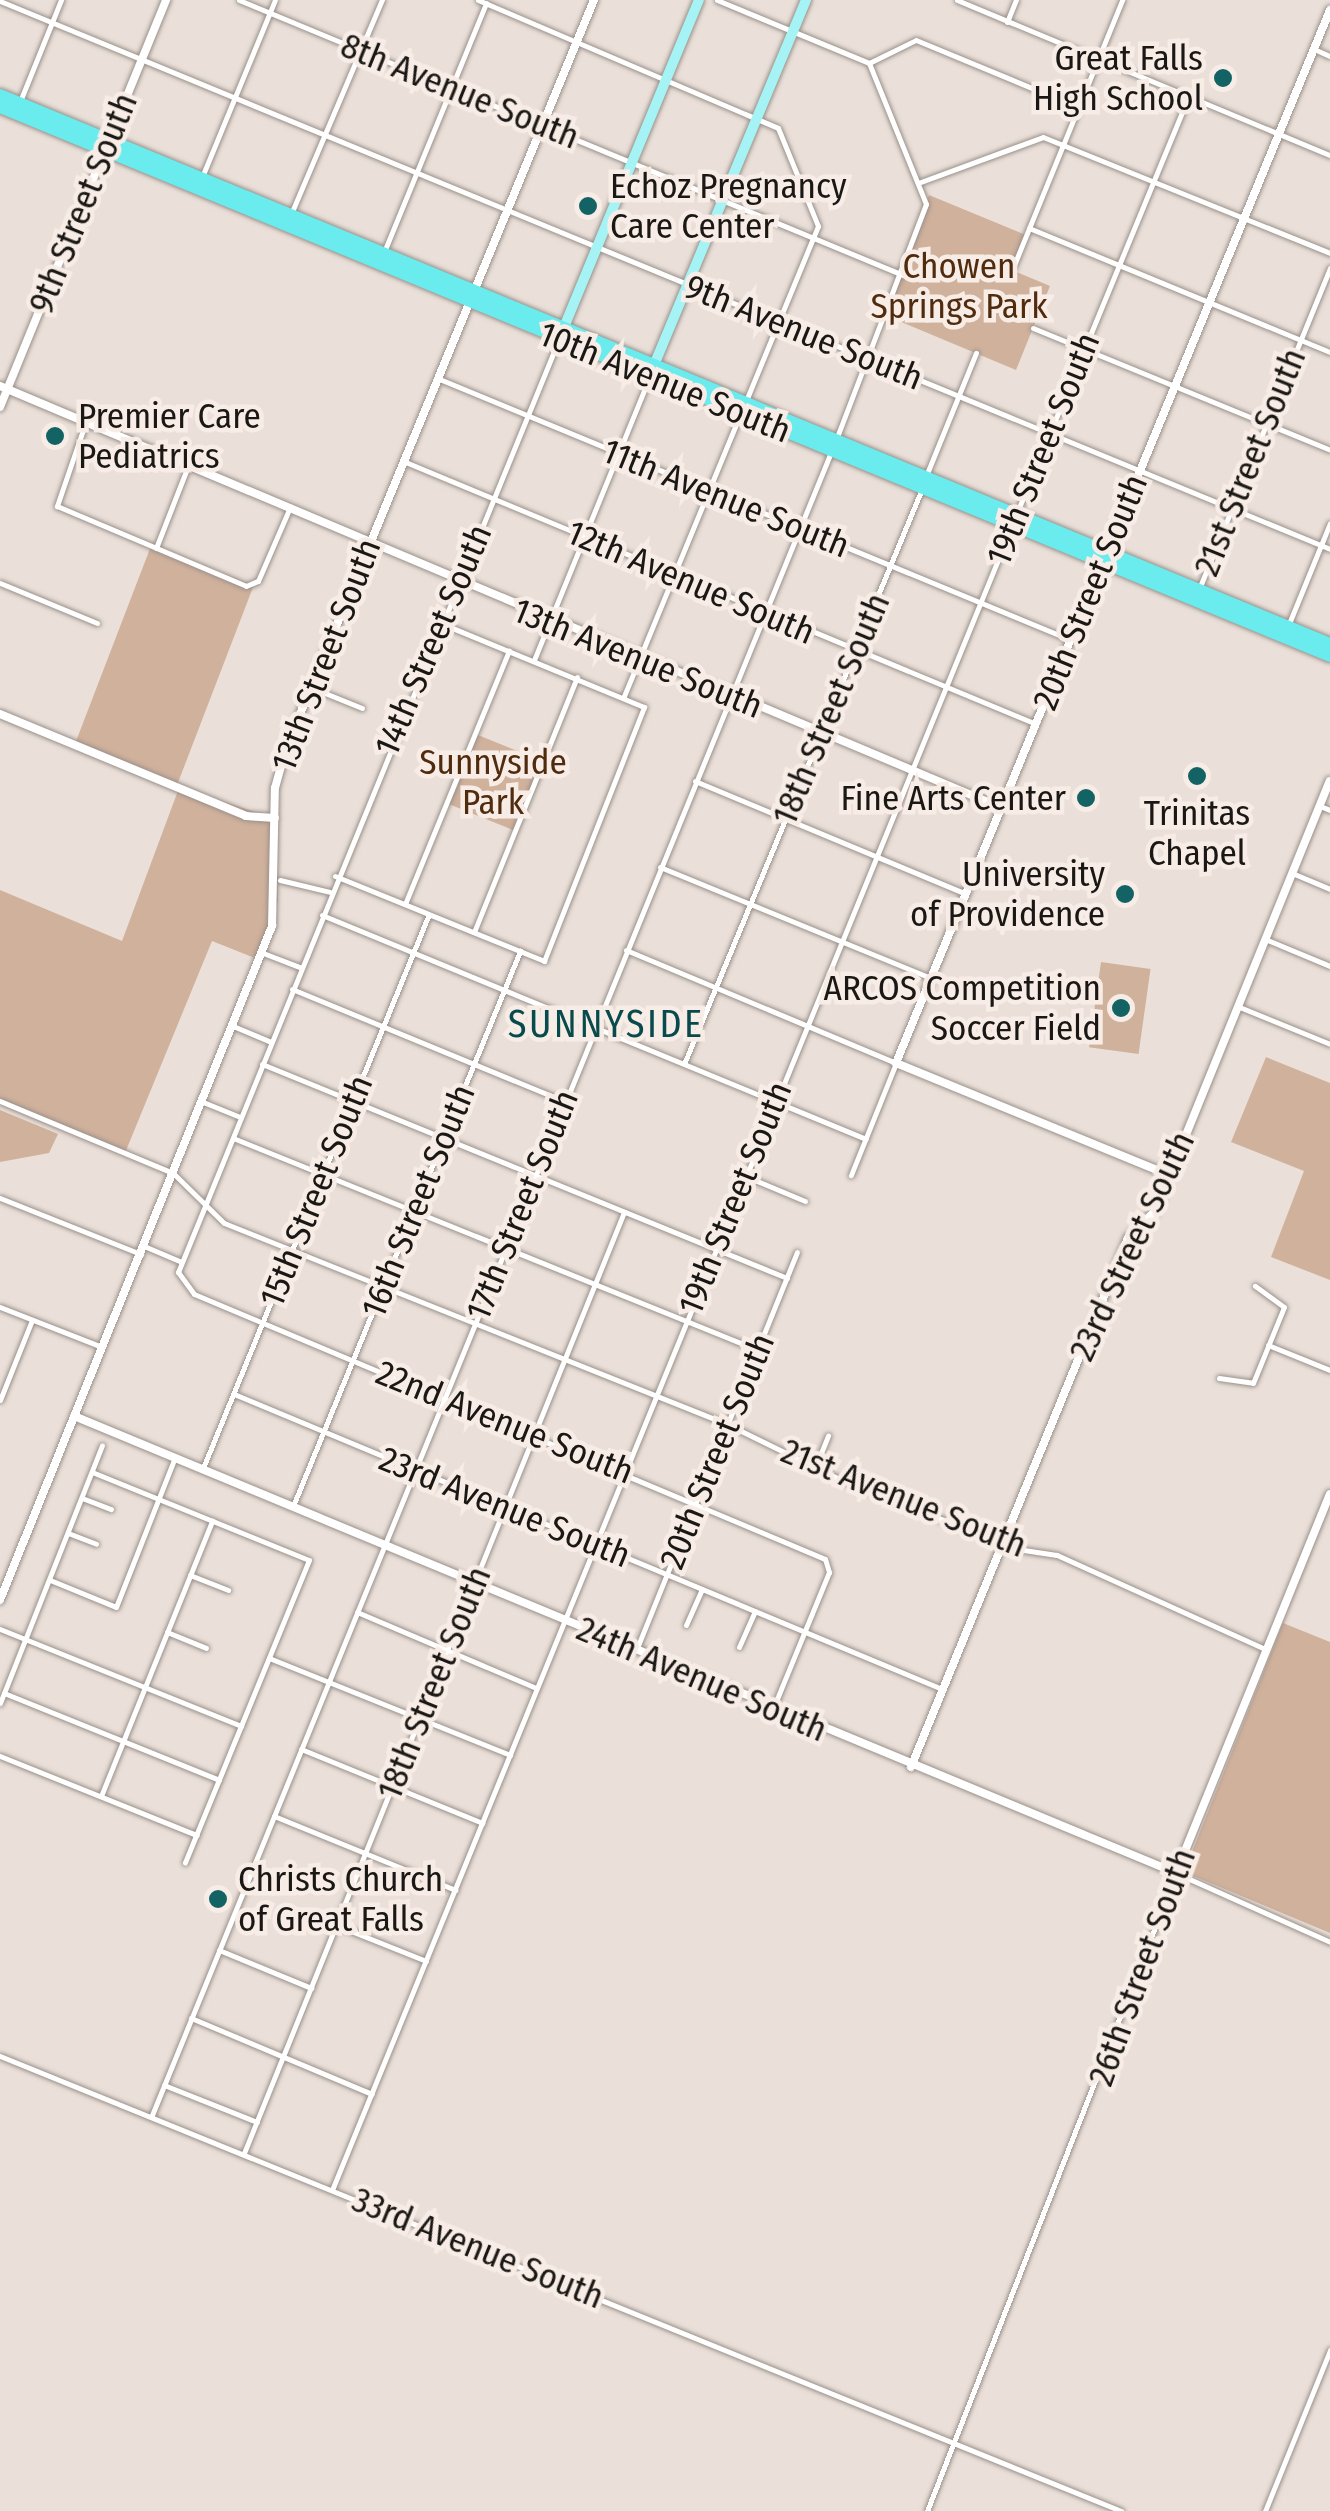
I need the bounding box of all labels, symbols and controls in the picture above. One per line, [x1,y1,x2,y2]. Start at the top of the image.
street label: 8th Avenue South [335,24,585,158]
place label: Great Falls High School [1033,37,1203,119]
marker: Great Falls High School [1212,67,1234,89]
street label: 9th Street South [20,87,146,319]
place label: Echoz Pregnancy Care Center [610,165,847,247]
marker: Echoz Pregnancy Care Center [575,193,601,219]
park label: Chowen Springs Park [871,245,1047,327]
street label: 9th Avenue South [679,265,929,399]
street label: 10th Avenue South [533,312,797,452]
street label: 19th Street South [977,327,1109,571]
street label: 21st Street South [1185,342,1315,582]
place label: Premier Care Pediatrics [78,395,261,477]
marker: Premier Care Pediatrics [42,423,68,449]
street label: 11th Avenue South [597,429,855,567]
street label: 20th Street South [1024,468,1156,716]
street label: 12th Avenue South [561,511,821,653]
street label: 14th Street South [365,518,501,762]
street label: 13th Street South [262,533,390,777]
street label: 18th Street South [763,587,899,831]
street label: 13th Avenue South [507,589,769,727]
park label: Sunnyside Park [419,741,567,823]
marker: Trinitas Chapel [1186,765,1208,787]
place label: Fine Arts Center [841,777,1066,819]
marker: Fine Arts Center [1075,787,1097,809]
place label: Trinitas Chapel [1144,792,1250,874]
place label: University of Providence [910,853,1105,935]
marker: University of Providence [1114,883,1136,905]
place label: ARCOS Competition Soccer Field [823,967,1101,1049]
marker: ARCOS Competition Soccer Field [1110,997,1132,1019]
district label: SUNNYSIDE [508,1002,704,1048]
street label: 15th Street South [250,1069,382,1313]
street label: 19th Street South [669,1076,801,1320]
street label: 16th Street South [352,1078,484,1324]
street label: 17th Street South [457,1084,587,1326]
street label: 23rd Street South [1061,1125,1203,1367]
street label: 20th Street South [651,1327,783,1575]
street label: 22nd Avenue South [370,1351,640,1493]
street label: 21st Avenue South [775,1430,1033,1566]
street label: 23rd Avenue South [373,1438,637,1576]
street label: 18th Street South [368,1560,500,1806]
street label: 24th Avenue South [571,1607,833,1751]
street label: 26th Street South [1080,1843,1204,2091]
place label: Christs Church of Great Falls [238,1858,443,1940]
marker: Christs Church of Great Falls [207,1888,229,1910]
street label: 33rd Avenue South [346,2178,610,2318]

